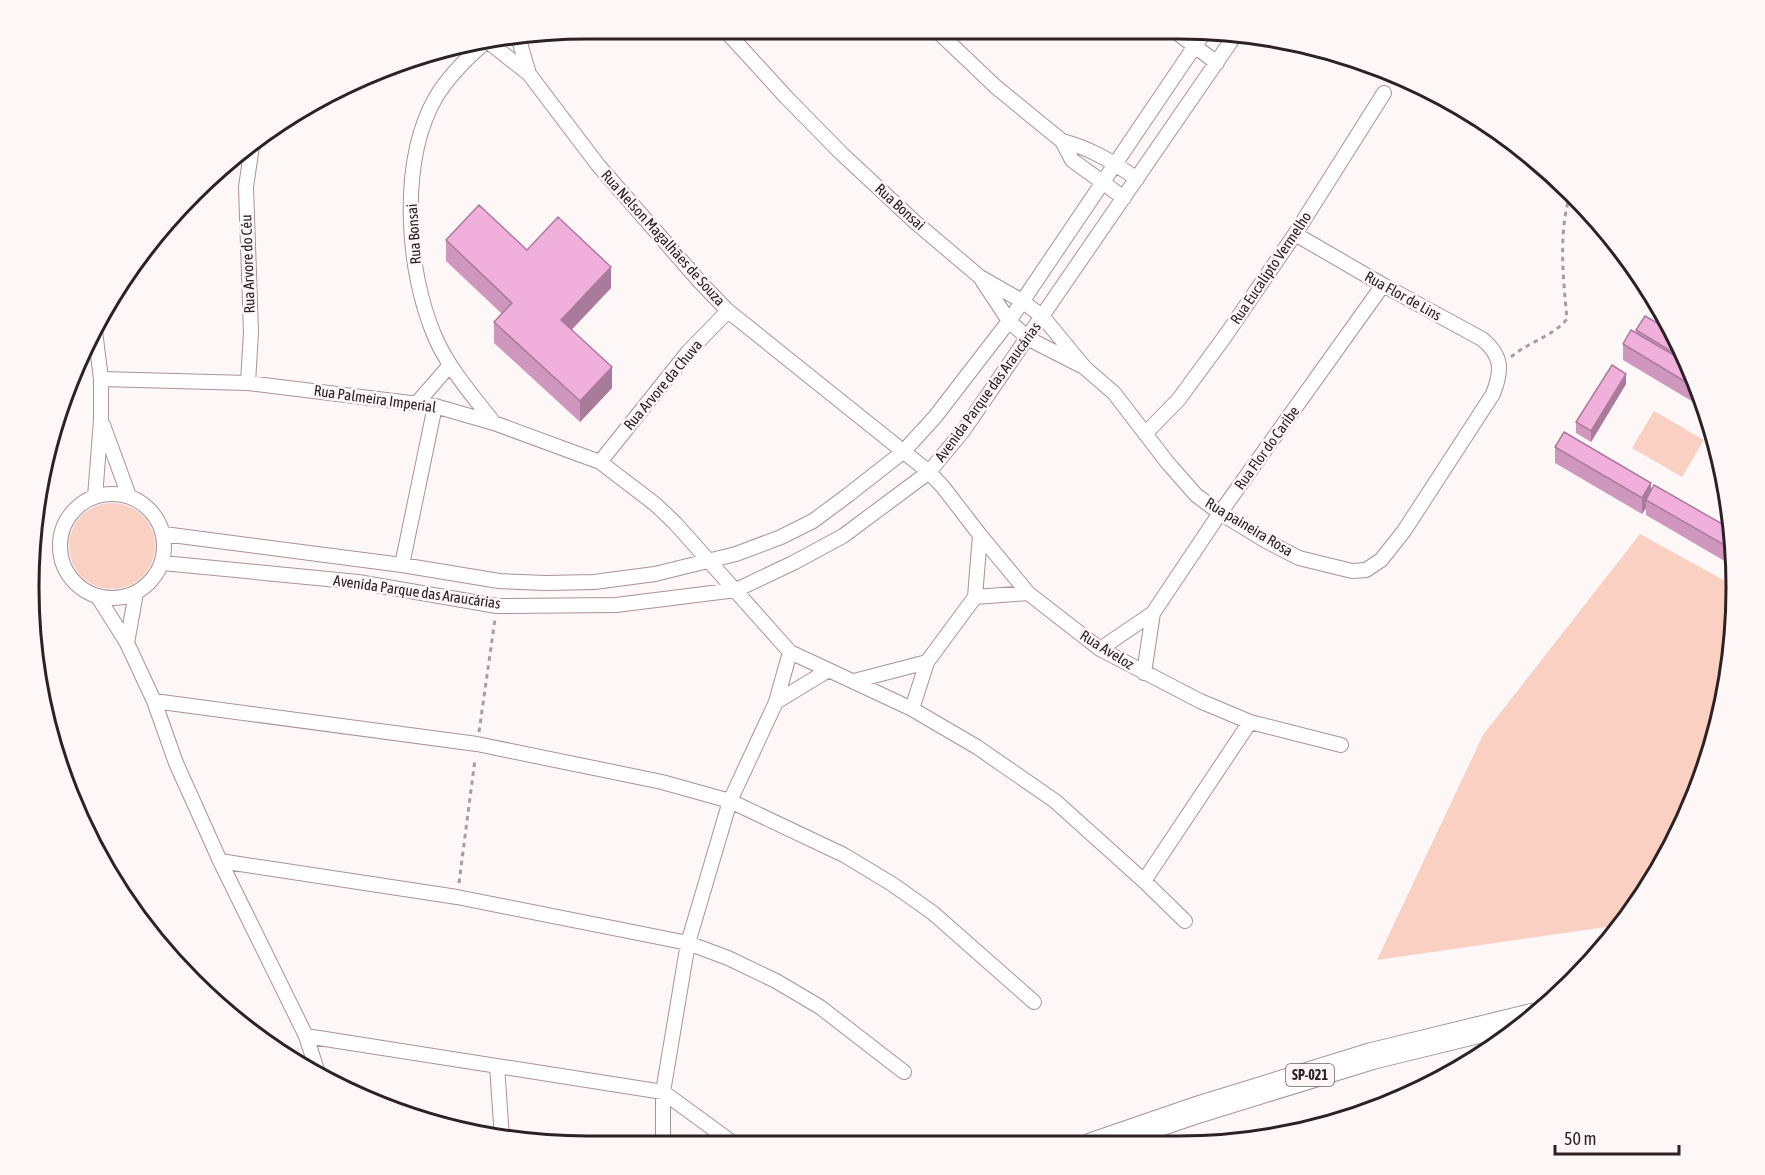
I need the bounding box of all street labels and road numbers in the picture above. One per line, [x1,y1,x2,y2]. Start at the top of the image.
street label: Rua Nelson Magalhães de Souza [598,166,729,309]
street label: Rua Bonsai [872,180,929,233]
street label: Rua Bonsai [403,203,424,265]
street label: Rua Eucalipto Vermelho [1227,208,1314,327]
street label: Rua Arvore do Céu [237,214,258,314]
street label: Rua Flor de Lins [1362,268,1445,324]
street label: Avenida Parque das Araucárias [931,319,1044,465]
street label: Rua Arvore da Chuva [620,336,705,433]
street label: Rua Palmeira Imperial [313,382,437,416]
street label: Rua Flor do Caribe [1231,403,1303,493]
street label: Rua paineira Rosa [1203,494,1296,559]
street label: Avenida Parque das Araucárias [332,571,502,612]
street label: Rua Aveloz [1077,626,1138,673]
road number: SP-021 [1286,1064,1334,1086]

